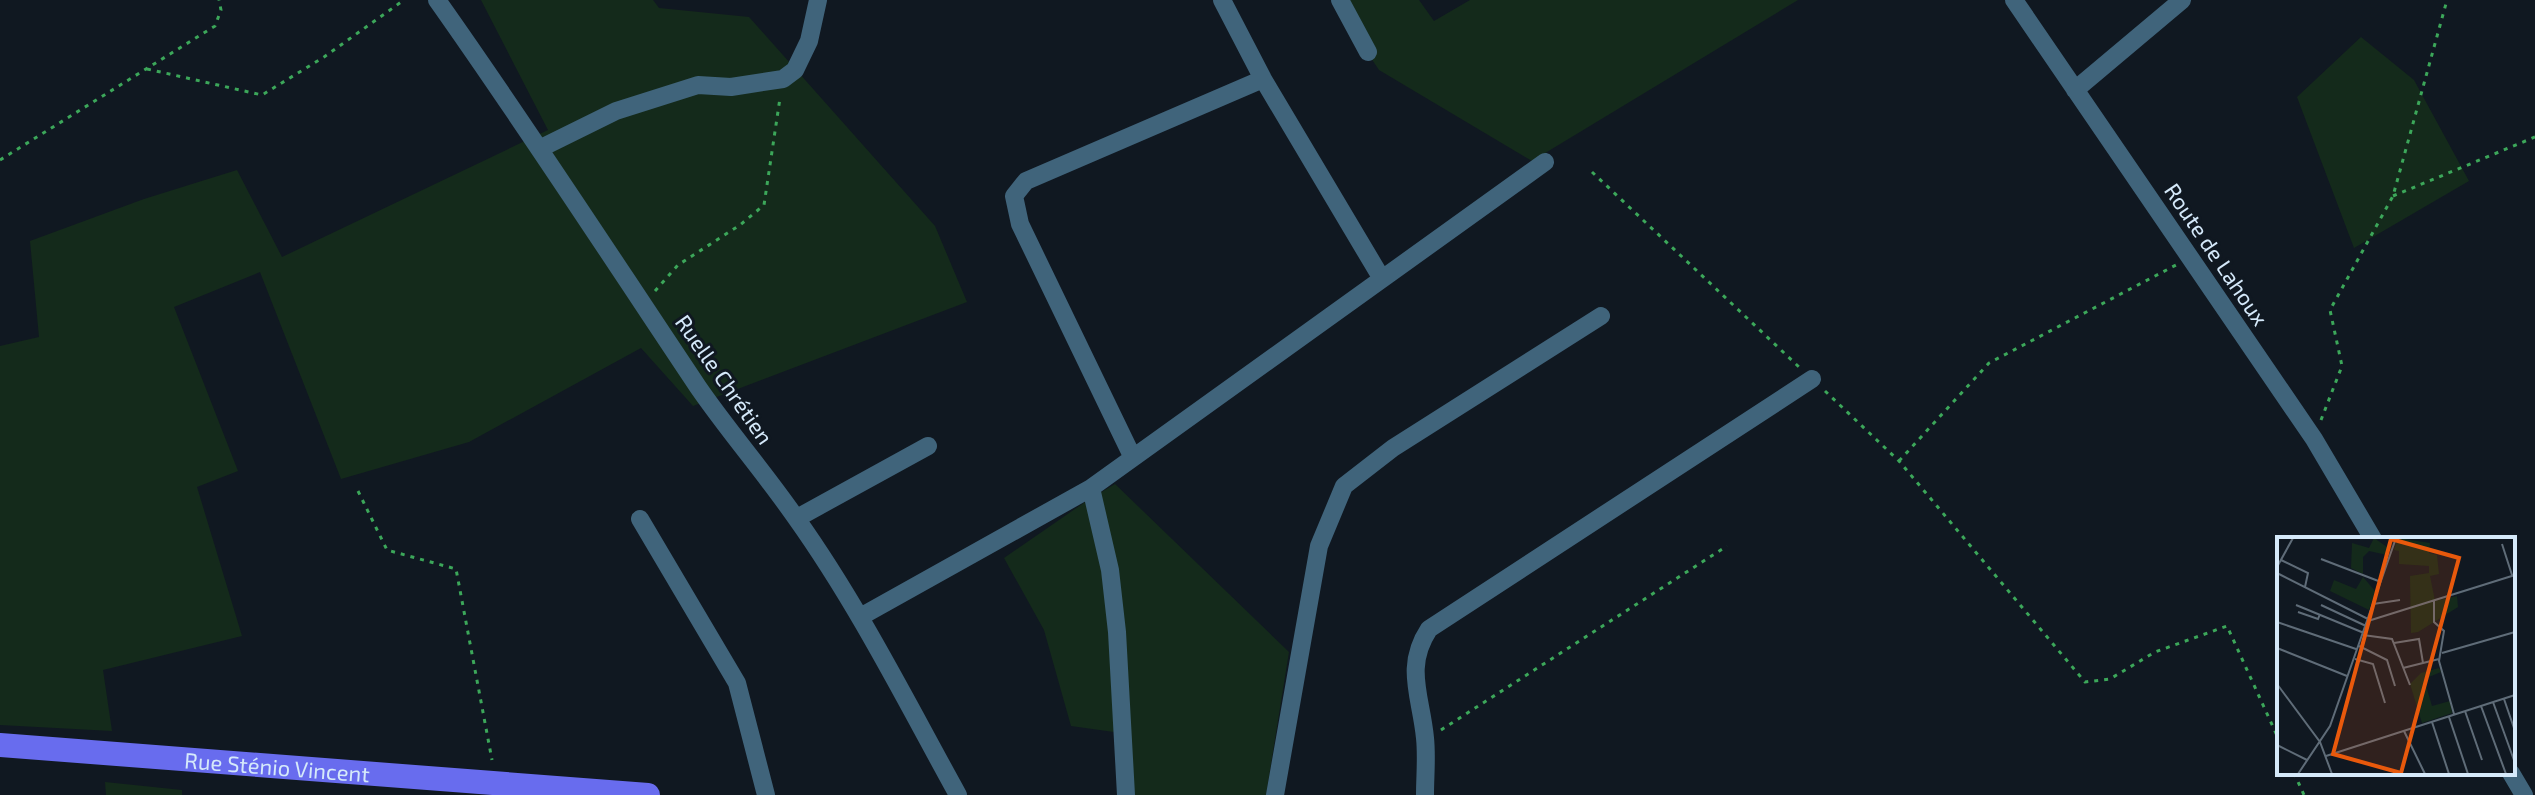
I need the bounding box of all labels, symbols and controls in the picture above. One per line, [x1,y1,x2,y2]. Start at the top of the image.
street label: Route de Lahoux [2160,178,2274,330]
street label: Ruelle Chrétien [671,309,779,449]
inset map [2277,537,2515,775]
street label: Rue Sténio Vincent [184,746,371,786]

